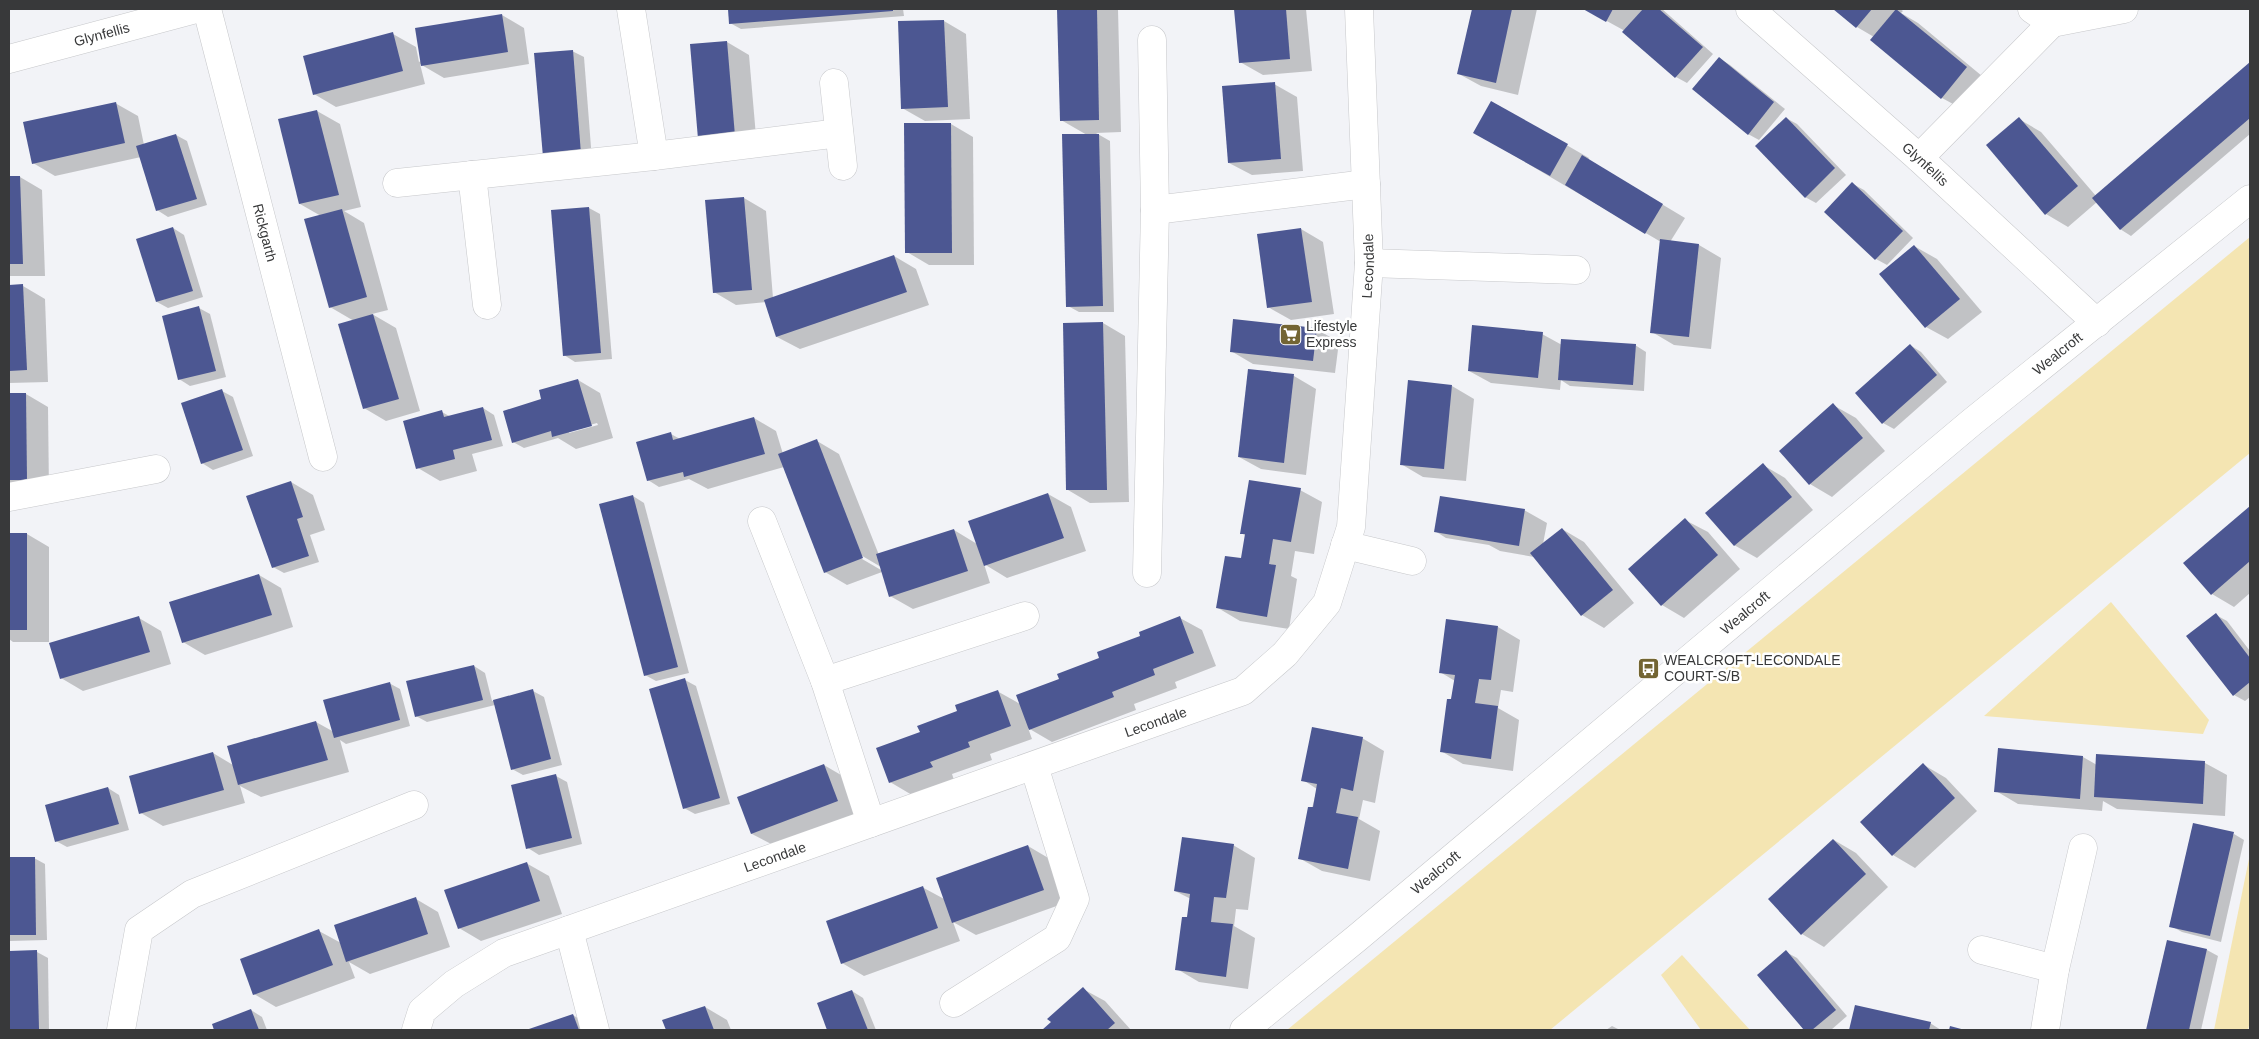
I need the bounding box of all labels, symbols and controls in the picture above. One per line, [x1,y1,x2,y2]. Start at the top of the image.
street label: Glynfellis [72,19,131,49]
street label: Glynfellis [1899,139,1952,189]
street label: Rickgarth [250,202,280,263]
street label: Lecondale [1359,233,1377,299]
place label: Lifestyle Express [1306,318,1358,350]
supermarket icon: Lifestyle Express [1278,322,1302,346]
street label: Wealcroft [2029,329,2085,378]
street label: Wealcroft [1717,587,1773,638]
place label: WEALCROFT-LECONDALE COURT-S/B [1664,652,1841,684]
bus stop icon: WEALCROFT-LECONDALE COURT-S/B [1636,656,1660,680]
street label: Lecondale [1122,704,1189,740]
street label: Lecondale [742,839,808,875]
street label: Wealcroft [1408,847,1463,897]

